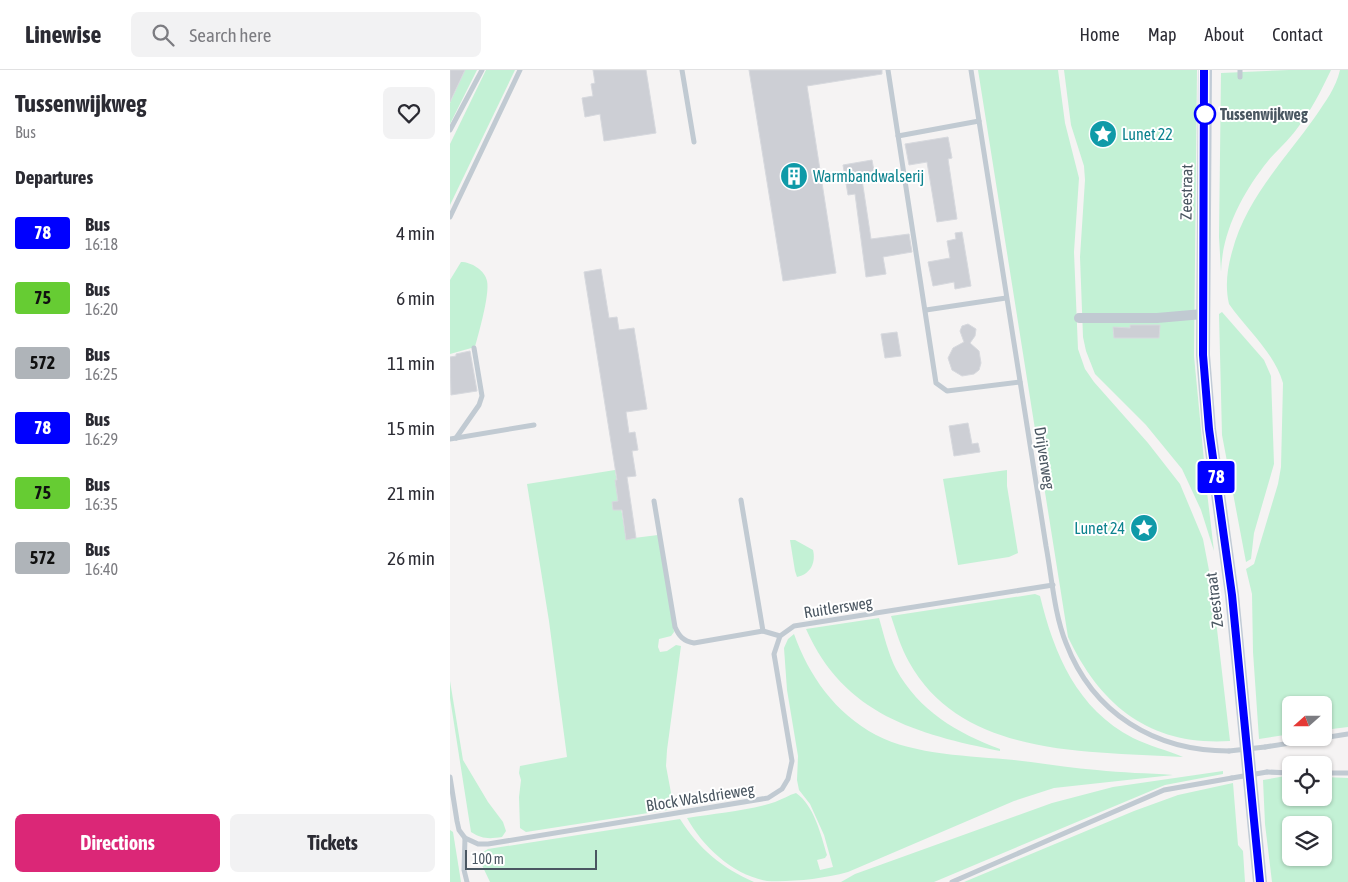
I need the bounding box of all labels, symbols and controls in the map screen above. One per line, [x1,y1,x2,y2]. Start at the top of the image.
search box [131,12,481,57]
text: Linewise [25,21,101,48]
icon: search [149,21,177,49]
text: Search here [189,24,271,46]
text: Home [1080,24,1120,45]
text: Map [1148,24,1177,45]
text: About [1205,24,1244,45]
text: Contact [1272,24,1323,45]
button: heart [383,87,435,139]
text: Tussenwijkweg [15,90,147,117]
marker: Tussenwijkweg [1194,103,1216,125]
place label: Tussenwijkweg [1220,105,1308,123]
place icon: Lunet 22 [1088,119,1118,149]
text: Bus [15,123,36,141]
place label: Lunet 22 [1122,125,1173,143]
building icon: Warmbandwalserij [779,161,809,191]
street label: Zeestraat [1177,164,1195,220]
text: Departures [15,166,93,188]
place label: Warmbandwalserij [813,167,924,186]
text: Bus [85,213,110,235]
text: 78 [34,222,51,243]
text: 4 min [396,222,435,244]
text: 16:18 [85,235,118,253]
text: Bus [85,278,110,300]
text: 75 [34,287,51,308]
text: 6 min [396,287,435,309]
text: 16:20 [85,300,118,318]
text: Bus [85,343,110,365]
text: 572 [30,352,55,373]
text: 11 min [387,352,435,374]
text: 16:25 [85,365,118,383]
text: Bus [85,408,110,430]
text: 78 [34,417,51,438]
text: 15 min [387,417,435,439]
street label: Drijverweg [1030,425,1059,491]
text: 16:29 [85,430,118,448]
line badge: 78 [1194,461,1238,493]
text: 78 [1208,466,1224,487]
text: Bus [85,473,110,495]
text: 75 [34,482,51,503]
text: 21 min [387,482,435,504]
text: 16:35 [85,495,118,513]
place icon: Lunet 24 [1129,513,1159,543]
place label: Lunet 24 [1074,519,1125,537]
text: Bus [85,538,110,560]
text: 572 [30,547,55,568]
text: 26 min [387,547,435,569]
text: 16:40 [85,560,118,578]
street label: Zeestraat [1202,571,1226,629]
street label: Ruitlersweg [802,593,874,622]
north arrow [1282,696,1332,746]
map controls [1282,696,1332,866]
button: locate [1282,756,1332,806]
street label: Block Walsdrieweg [645,780,756,815]
button: Directions [15,814,220,872]
button: Tickets [230,814,435,872]
button: layers [1282,816,1332,866]
scale bar [465,847,598,870]
text: 100 m [472,851,504,867]

